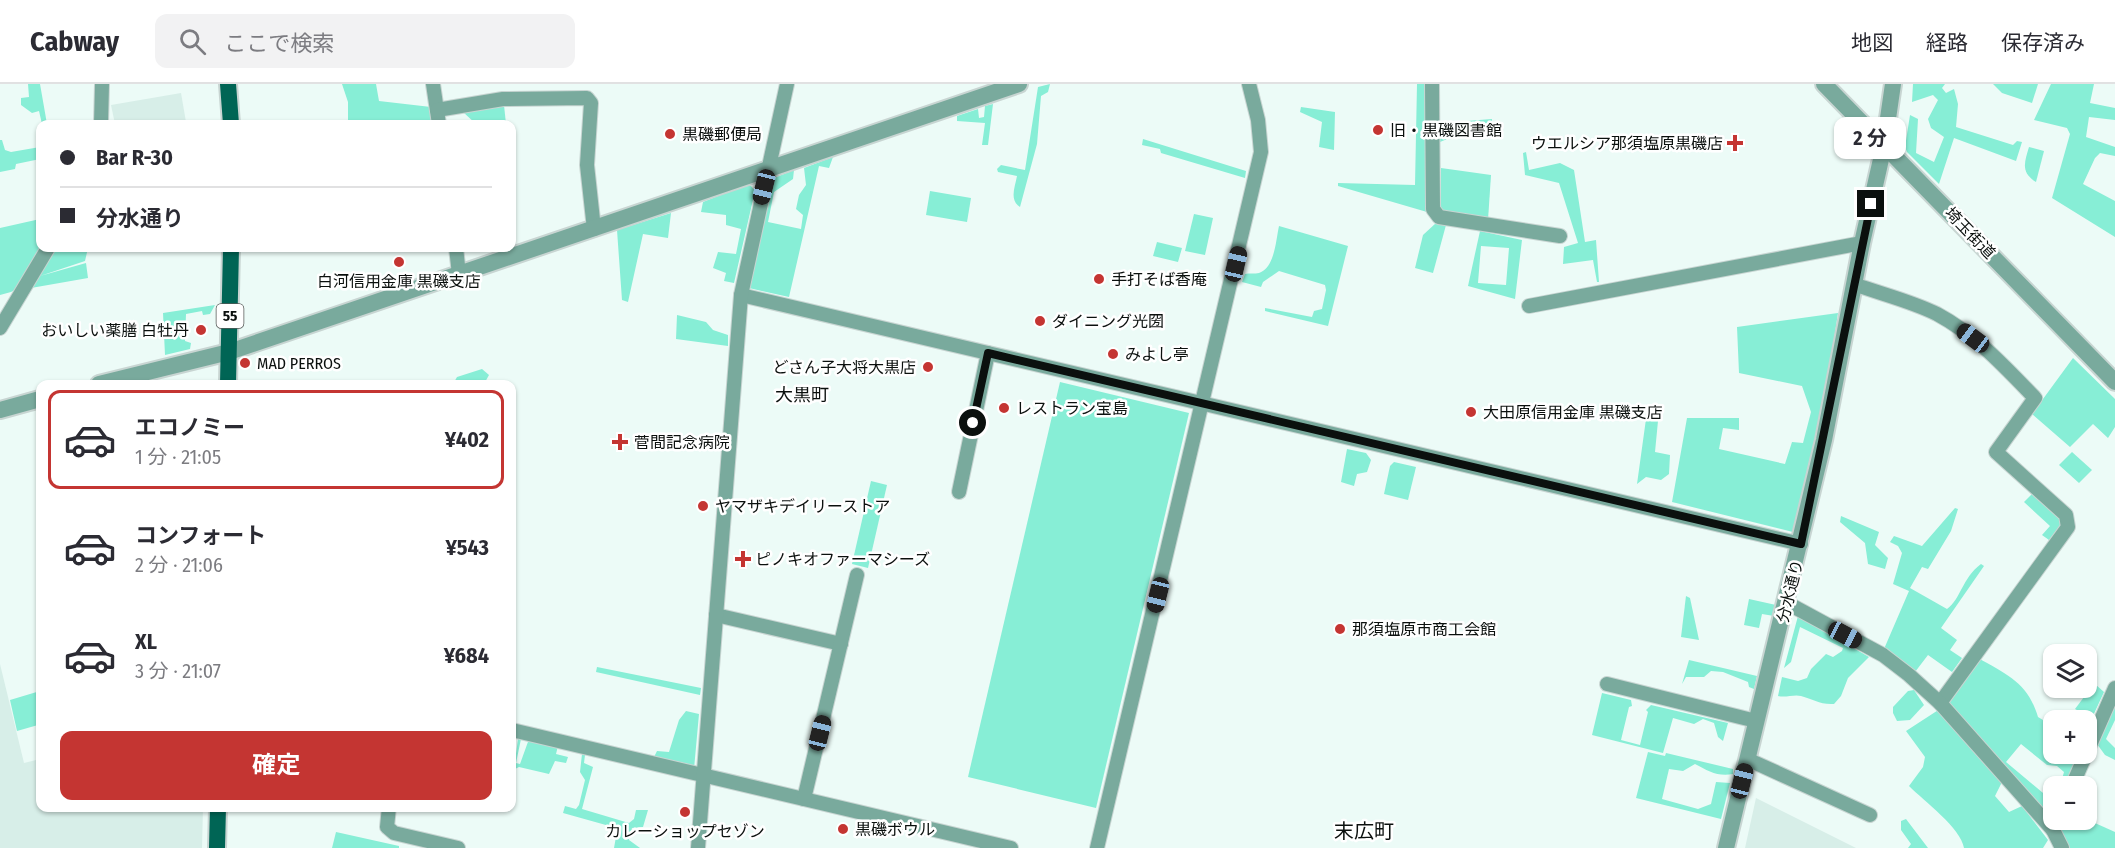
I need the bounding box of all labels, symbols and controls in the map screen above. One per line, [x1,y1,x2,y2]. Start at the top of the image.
search box [155,14,575,68]
text: Cabway [30,25,119,58]
icon: search [176,25,209,58]
text: ここで検索 [224,30,334,57]
text: 地図 [1851,30,1893,56]
text: 経路 [1926,30,1968,56]
text: 保存済み [2001,30,2085,56]
callout: 2 分 [1835,117,1907,159]
place label: 旧・黒磯図書館 [1390,121,1502,140]
marker: 旧・黒磯図書館 [1371,123,1385,137]
place label: 黒磯郵便局 [682,125,762,144]
text: 2 分 [1853,126,1887,150]
marker: 黒磯郵便局 [663,127,677,141]
place label: ウエルシア那須塩原黒磯店 [1531,134,1723,153]
marker: ウエルシア那須塩原黒磯店 [1728,136,1742,150]
text: Bar R-30 [96,144,173,171]
car [751,167,777,207]
route end [1857,190,1884,217]
street label: 埼玉街道 [1941,203,1999,263]
text: 分水通り [96,205,184,232]
car [1223,244,1249,284]
marker: 白河信用金庫 黒磯支店 [392,255,406,269]
place label: 手打そば香庵 [1111,270,1207,289]
place label: 白河信用金庫 黒磯支店 [317,272,481,291]
marker: 手打そば香庵 [1092,272,1106,286]
road number: 55 [216,304,244,328]
place label: ダイニング光圀 [1052,312,1164,331]
marker: ダイニング光圀 [1033,314,1047,328]
car [1953,320,1993,356]
place label: おいしい薬膳 白牡丹 [41,321,189,340]
marker: おいしい薬膳 白牡丹 [194,323,208,337]
place label: みよし亭 [1125,345,1189,364]
marker: みよし亭 [1106,347,1120,361]
place label: MAD PERROS [257,354,341,373]
marker: MAD PERROS [238,356,252,370]
place label: どさん子大将大黒店 [772,358,916,377]
marker: どさん子大将大黒店 [921,360,935,374]
district label: 大黒町 [775,384,829,406]
place label: レストラン宝島 [1016,399,1128,418]
marker: レストラン宝島 [997,401,1011,415]
place label: 大田原信用金庫 黒磯支店 [1483,403,1663,422]
marker: 大田原信用金庫 黒磯支店 [1464,405,1478,419]
route start [959,409,986,436]
icon: car [63,413,117,467]
text: エコノミー [135,414,245,441]
text: ¥402 [445,426,489,453]
marker: 菅間記念病院 [611,433,629,451]
place label: 菅間記念病院 [634,433,730,452]
text: 1 分 · 21:05 [135,445,221,469]
place label: ヤマザキデイリーストア [715,497,890,516]
marker: ヤマザキデイリーストア [696,499,710,513]
icon: car [63,521,117,575]
text: コンフォート [135,522,266,549]
text: ¥543 [446,534,489,561]
place label: ピノキオファーマシーズ [755,550,930,569]
marker: ピノキオファーマシーズ [736,552,750,566]
text: 2 分 · 21:06 [135,553,223,577]
street label: 分水通り [1773,558,1807,624]
car [1145,575,1171,615]
car [1825,619,1865,651]
place label: 那須塩原市商工会館 [1352,620,1496,639]
marker: 那須塩原市商工会館 [1333,622,1347,636]
text: XL [135,628,157,655]
icon: car [63,629,117,683]
text: ¥684 [444,642,489,669]
map controls [2043,644,2097,830]
button: layers [2043,644,2097,698]
text: 3 分 · 21:07 [135,659,221,683]
button: + [2043,710,2097,764]
car [807,713,833,753]
button: 確定 [60,731,492,800]
car [1729,761,1755,801]
button: − [2043,776,2097,830]
marker: カレーショップセゾン [678,805,692,819]
district label: 末広町 [1334,819,1394,843]
place label: 黒磯ボウル [855,820,935,839]
place label: カレーショップセゾン [605,822,765,841]
marker: 黒磯ボウル [836,822,850,836]

